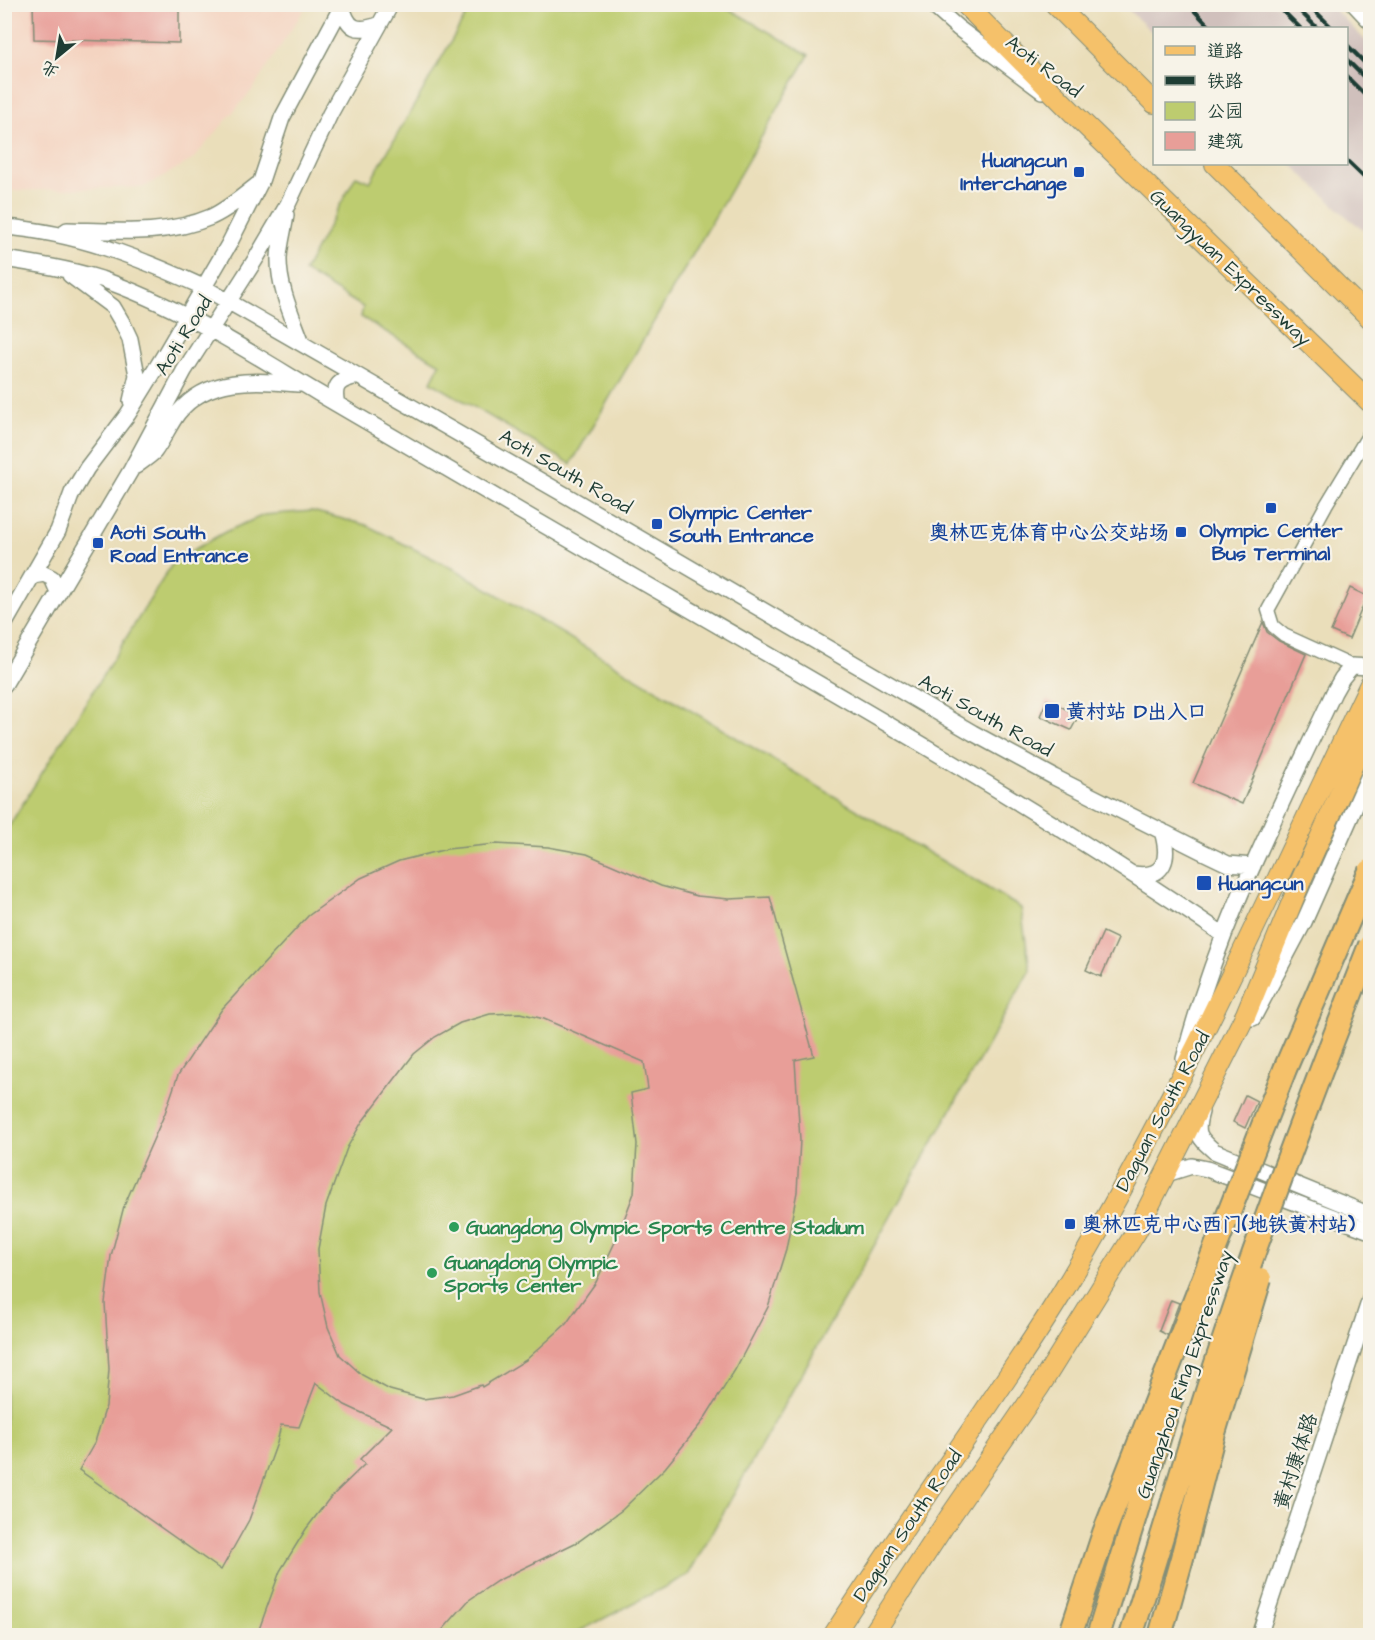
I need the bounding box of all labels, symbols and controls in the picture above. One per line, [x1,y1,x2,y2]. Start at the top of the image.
north arrow [27,27,87,87]
legend [1153,27,1348,165]
street label: Aoti Road [999,29,1087,105]
text: 道路 [1207,39,1243,64]
text: 北 [38,56,62,83]
text: 铁路 [1207,69,1243,94]
text: 公园 [1207,99,1243,124]
text: 建筑 [1207,129,1243,154]
place label: Huangcun Interchange [960,147,1067,199]
marker: Huangcun Interchange [1072,165,1086,179]
street label: Guangyuan Expressway [1142,183,1318,353]
street label: Aoti Road [148,290,219,381]
street label: Aoti South Road [494,422,637,521]
place label: Olympic Center South Entrance [668,499,814,550]
marker: Olympic Center Bus Terminal [1264,501,1278,515]
marker: Olympic Center South Entrance [650,517,664,531]
place label: Olympic Center Bus Terminal [1200,517,1343,568]
place label: Aoti South Road Entrance [110,519,249,570]
place label: 奥林匹克体育中心公交站场 [929,519,1169,547]
marker: 奥林匹克体育中心公交站场 [1174,525,1188,539]
marker: Aoti South Road Entrance [91,536,105,550]
street label: Aoti South Road [913,667,1058,764]
place label: 黄村站 D出入口 [1066,698,1207,726]
marker: 黄村站 D出入口 [1043,702,1061,720]
place label: Huangcun [1218,870,1304,899]
marker: Huangcun [1195,874,1213,892]
street label: Daguan South Road [1109,1026,1218,1197]
place label: 奥林匹克中心西门(地铁黄村站) [1082,1211,1355,1239]
place label: Guangdong Olympic Sports Centre Stadium [466,1214,864,1243]
marker: 奥林匹克中心西门(地铁黄村站) [1063,1217,1077,1231]
marker: Guangdong Olympic Sports Centre Stadium [447,1220,461,1234]
street label: Guangzhou Ring Expressway [1129,1246,1242,1503]
place label: Guangdong Olympic Sports Center [443,1249,619,1300]
marker: Guangdong Olympic Sports Center [425,1266,439,1280]
street label: 黄村康体路 [1267,1408,1325,1513]
street label: Daguan South Road [846,1444,970,1608]

